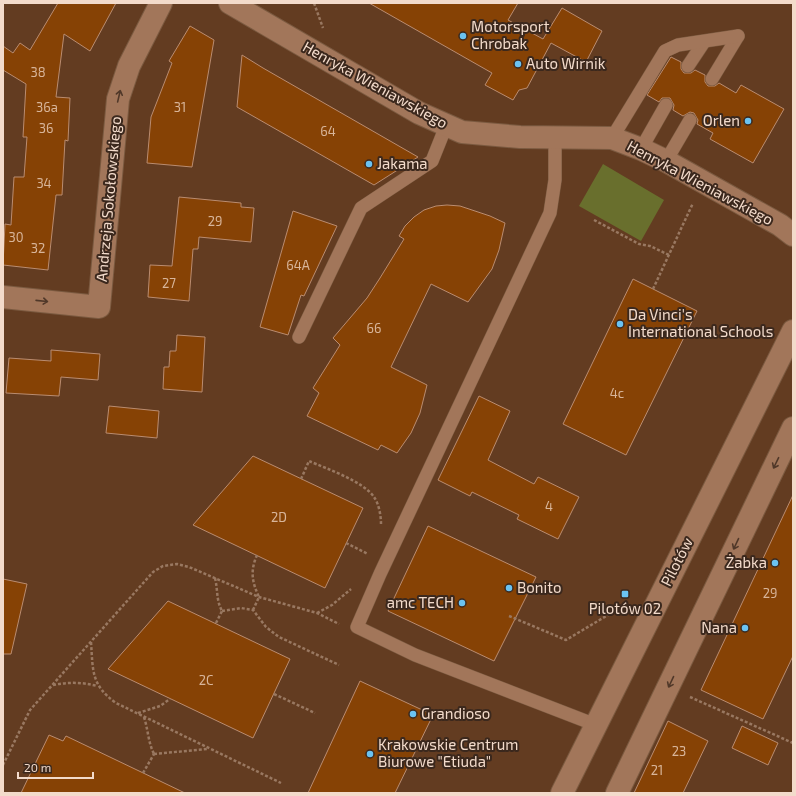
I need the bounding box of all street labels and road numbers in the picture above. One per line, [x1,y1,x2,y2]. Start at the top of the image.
street label: Henryka Wieniawskiego [300,37,451,131]
street label: Andrzeja Sokołowskiego [92,115,125,283]
street label: Henryka Wieniawskiego [624,136,777,228]
street label: Pilotów [656,534,696,589]

